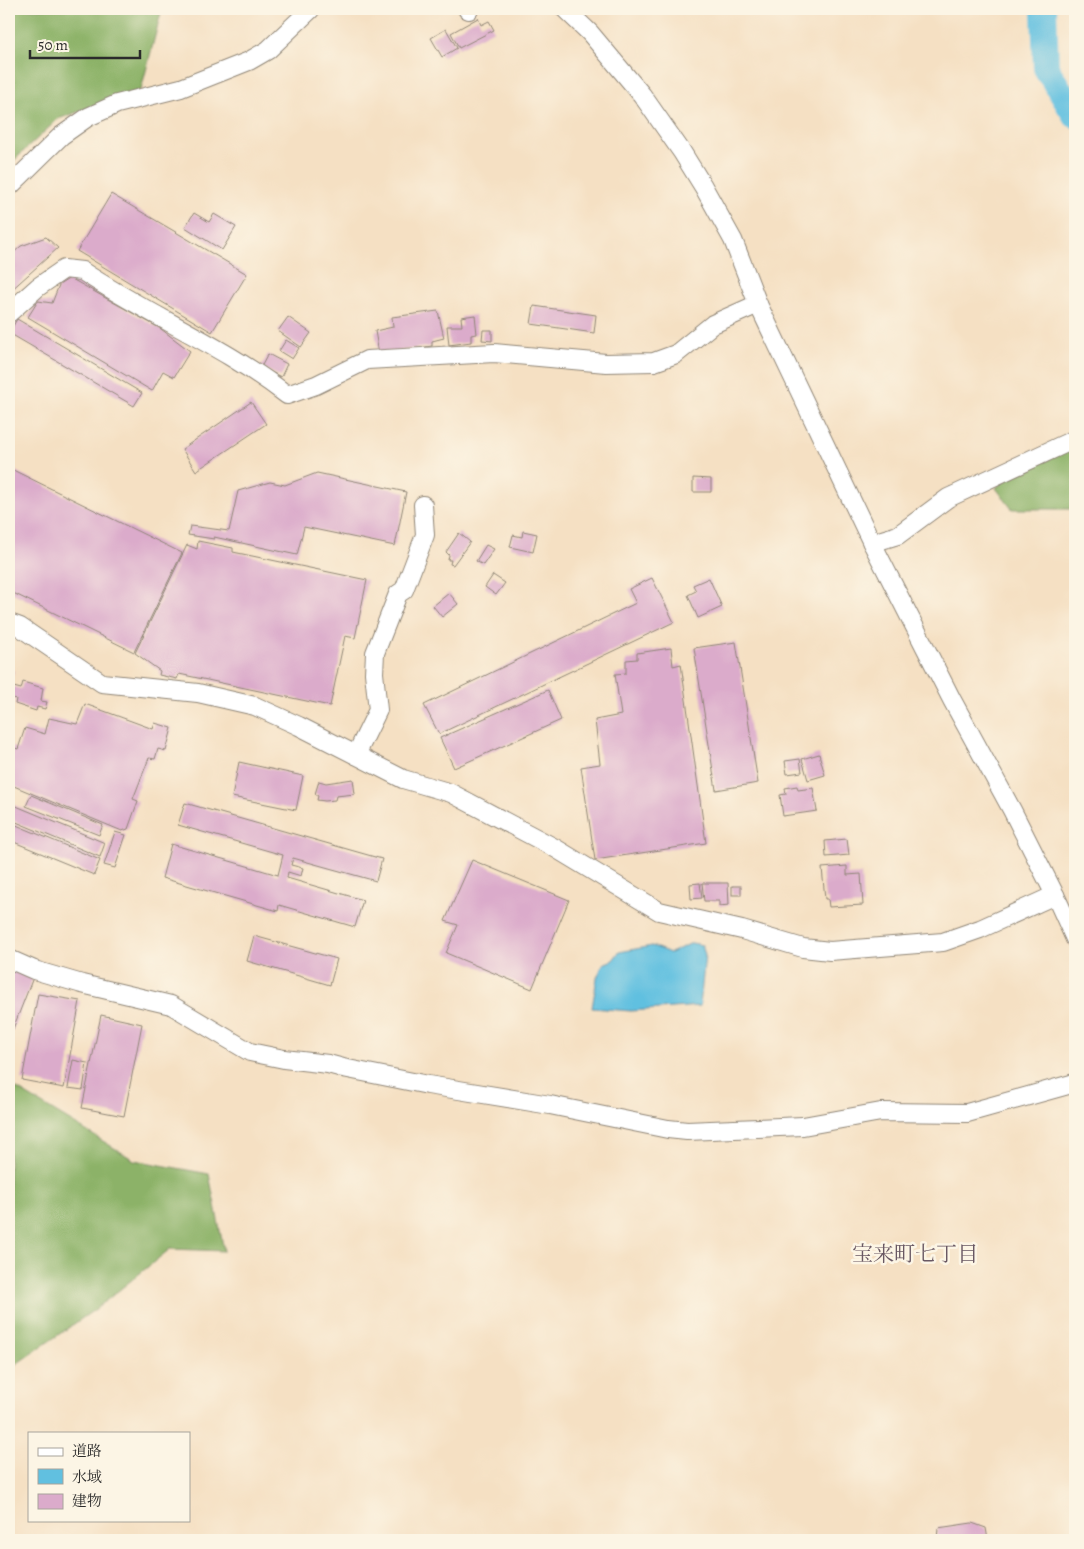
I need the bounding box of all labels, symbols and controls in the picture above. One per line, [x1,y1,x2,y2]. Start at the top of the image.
scale bar [30,28,140,60]
text: 50 m [38,35,68,55]
district label: 宝来町七丁目 [852,1240,978,1268]
legend [28,1432,190,1522]
text: 道路 [72,1441,102,1461]
text: 水域 [72,1467,102,1487]
text: 建物 [72,1491,102,1511]

